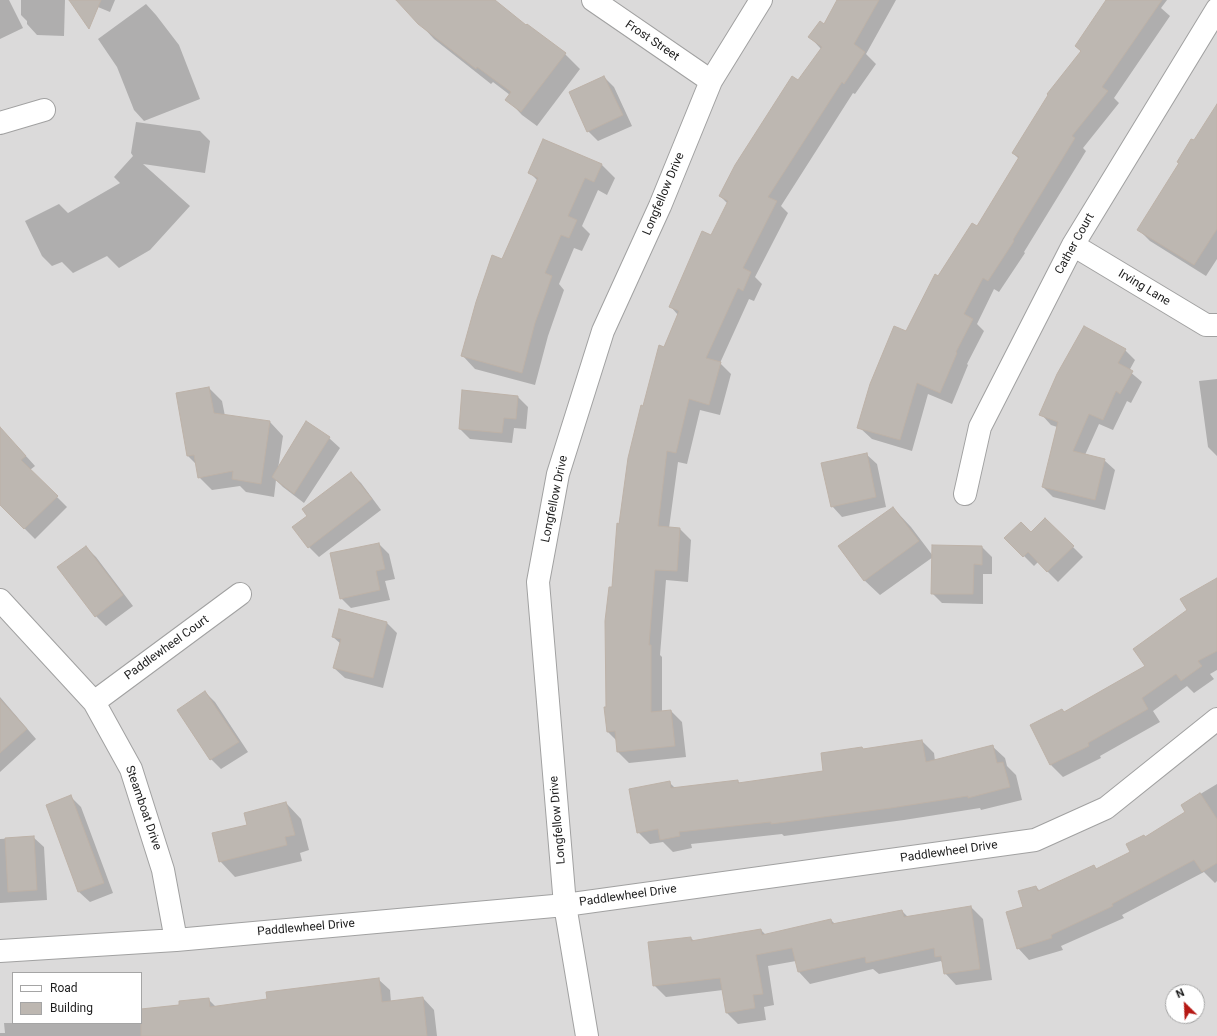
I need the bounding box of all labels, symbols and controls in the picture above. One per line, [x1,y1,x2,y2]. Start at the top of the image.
street label: Frost Street [622,18,682,64]
street label: Longfellow Drive [640,150,688,238]
street label: Cather Court [1052,211,1098,277]
street label: Irving Lane [1115,267,1173,309]
street label: Longfellow Drive [539,454,571,544]
street label: Paddlewheel Court [122,613,212,683]
street label: Steamboat Drive [122,764,164,852]
street label: Longfellow Drive [547,775,569,865]
street label: Paddlewheel Drive [899,838,999,866]
street label: Paddlewheel Drive [578,882,678,910]
street label: Paddlewheel Drive [257,917,355,939]
legend [12,972,142,1024]
text: Road [50,981,78,995]
north arrow [1165,984,1205,1024]
text: N [1174,986,1187,1001]
text: Building [50,1001,93,1015]

